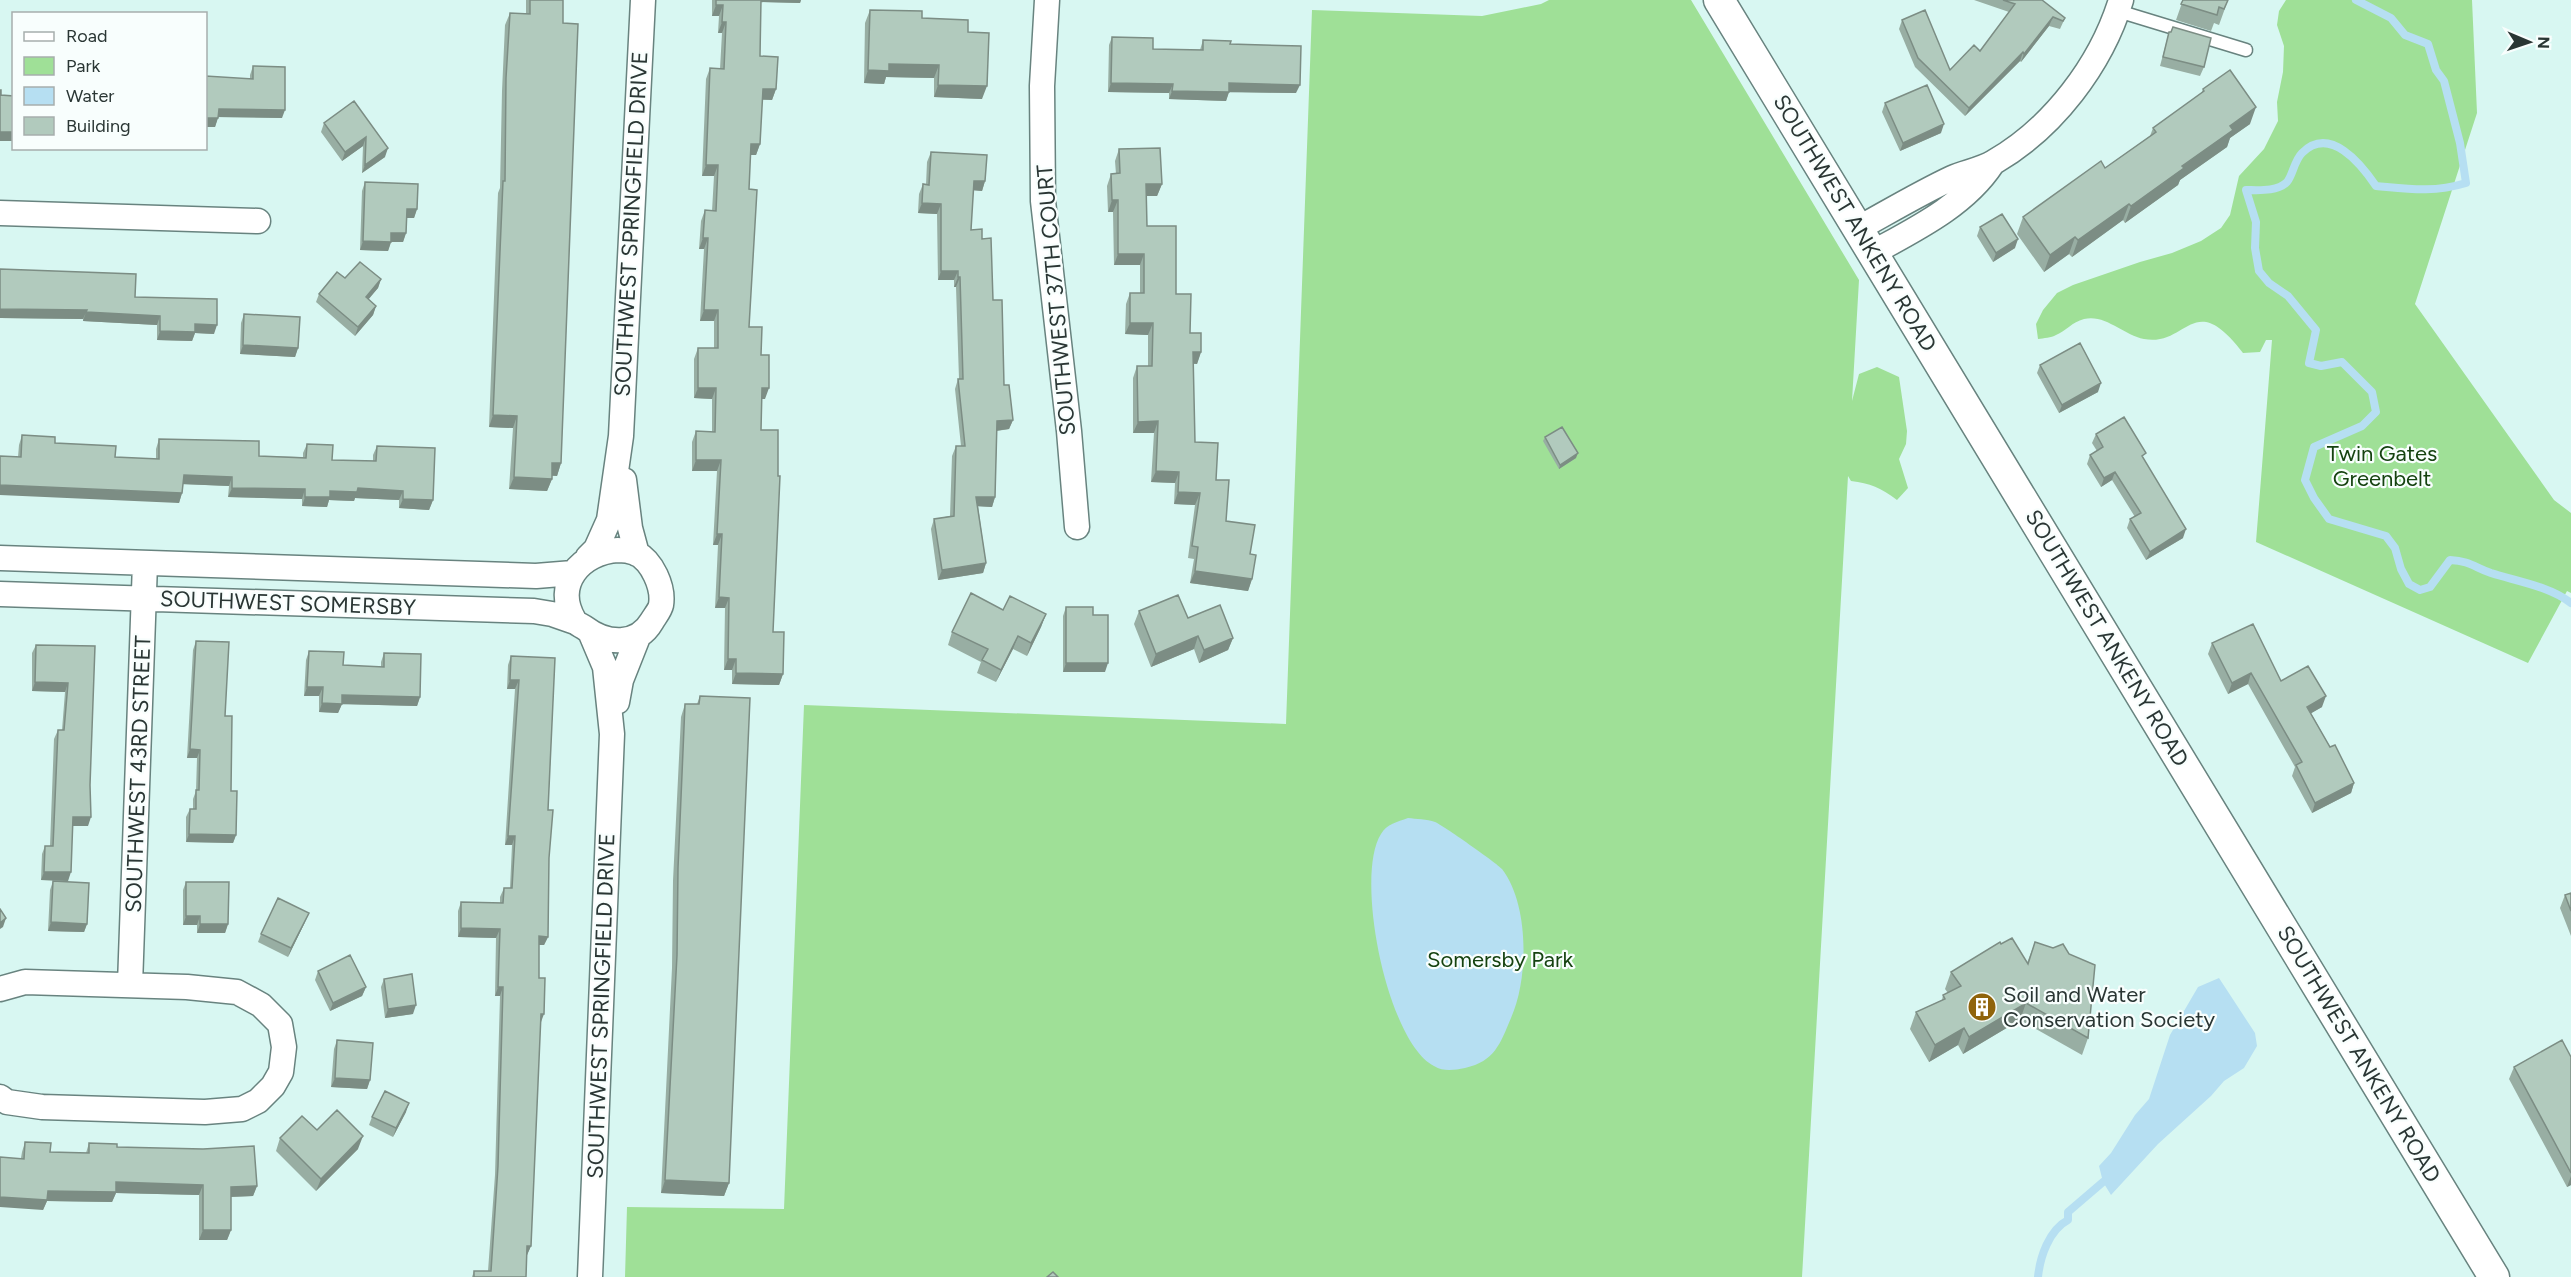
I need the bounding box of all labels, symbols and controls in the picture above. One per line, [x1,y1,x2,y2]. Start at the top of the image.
legend [12,12,207,150]
north arrow [2499,12,2559,72]
text: Road [66,25,107,47]
text: N [2534,36,2553,49]
street label: SOUTHWEST SPRINGFIELD DRIVE [608,51,654,397]
text: Park [66,55,101,77]
text: Water [66,85,114,107]
street label: SOUTHWEST ANKENY ROAD [1768,90,1942,356]
text: Building [66,115,131,137]
street label: SOUTHWEST 37TH COURT [1031,163,1081,437]
park label: Twin Gates Greenbelt [2327,440,2437,492]
street label: SOUTHWEST ANKENY ROAD [2020,505,2194,771]
street label: SOUTHWEST SOMERSBY [160,585,417,621]
street label: SOUTHWEST 43RD STREET [120,635,156,913]
street label: SOUTHWEST SPRINGFIELD DRIVE [581,833,621,1179]
street label: SOUTHWEST ANKENY ROAD [2272,921,2446,1187]
park label: Somersby Park [1427,946,1573,973]
place label: Soil and Water Conservation Society [2003,981,2215,1033]
building icon: Soil and Water Conservation Society [1966,991,1998,1023]

